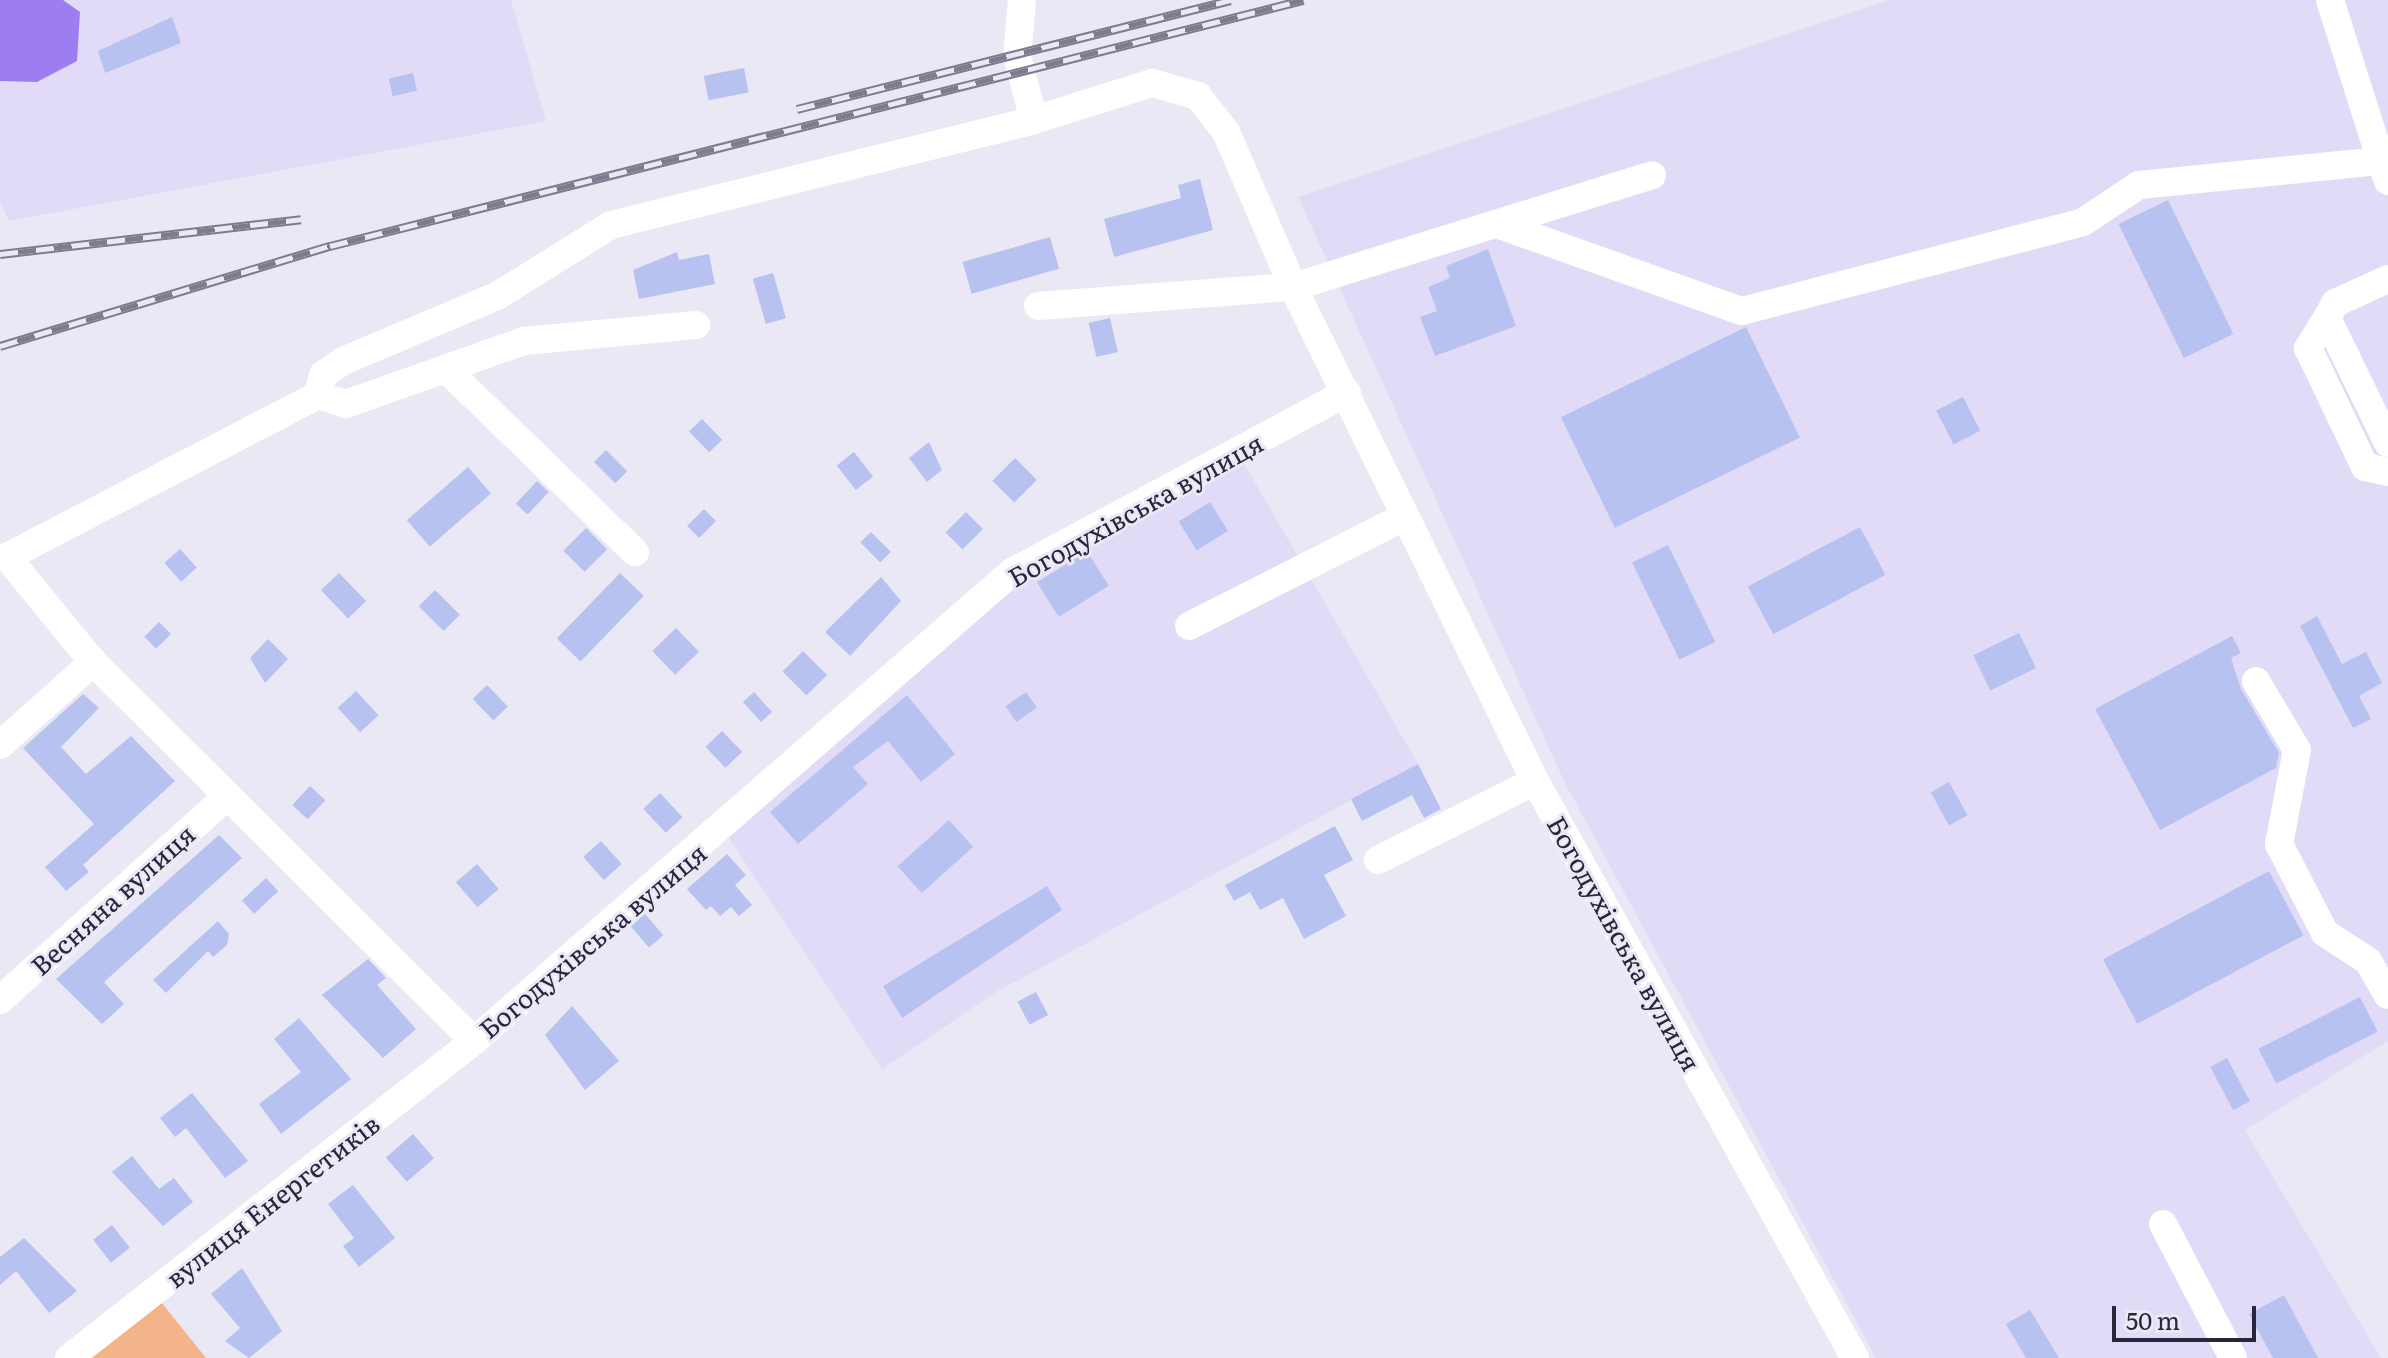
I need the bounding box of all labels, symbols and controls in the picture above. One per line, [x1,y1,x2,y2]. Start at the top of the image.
street label: Богодухівська вулиця [1002,426,1268,592]
street label: Богодухівська вулиця [1542,810,1708,1076]
street label: Весняна вулиця [24,817,200,981]
street label: Богодухівська вулиця [472,836,712,1044]
street label: вулиця Енергетиків [159,1107,385,1293]
scale bar [2116,1290,2260,1340]
text: 50 m [2126,1302,2180,1337]

